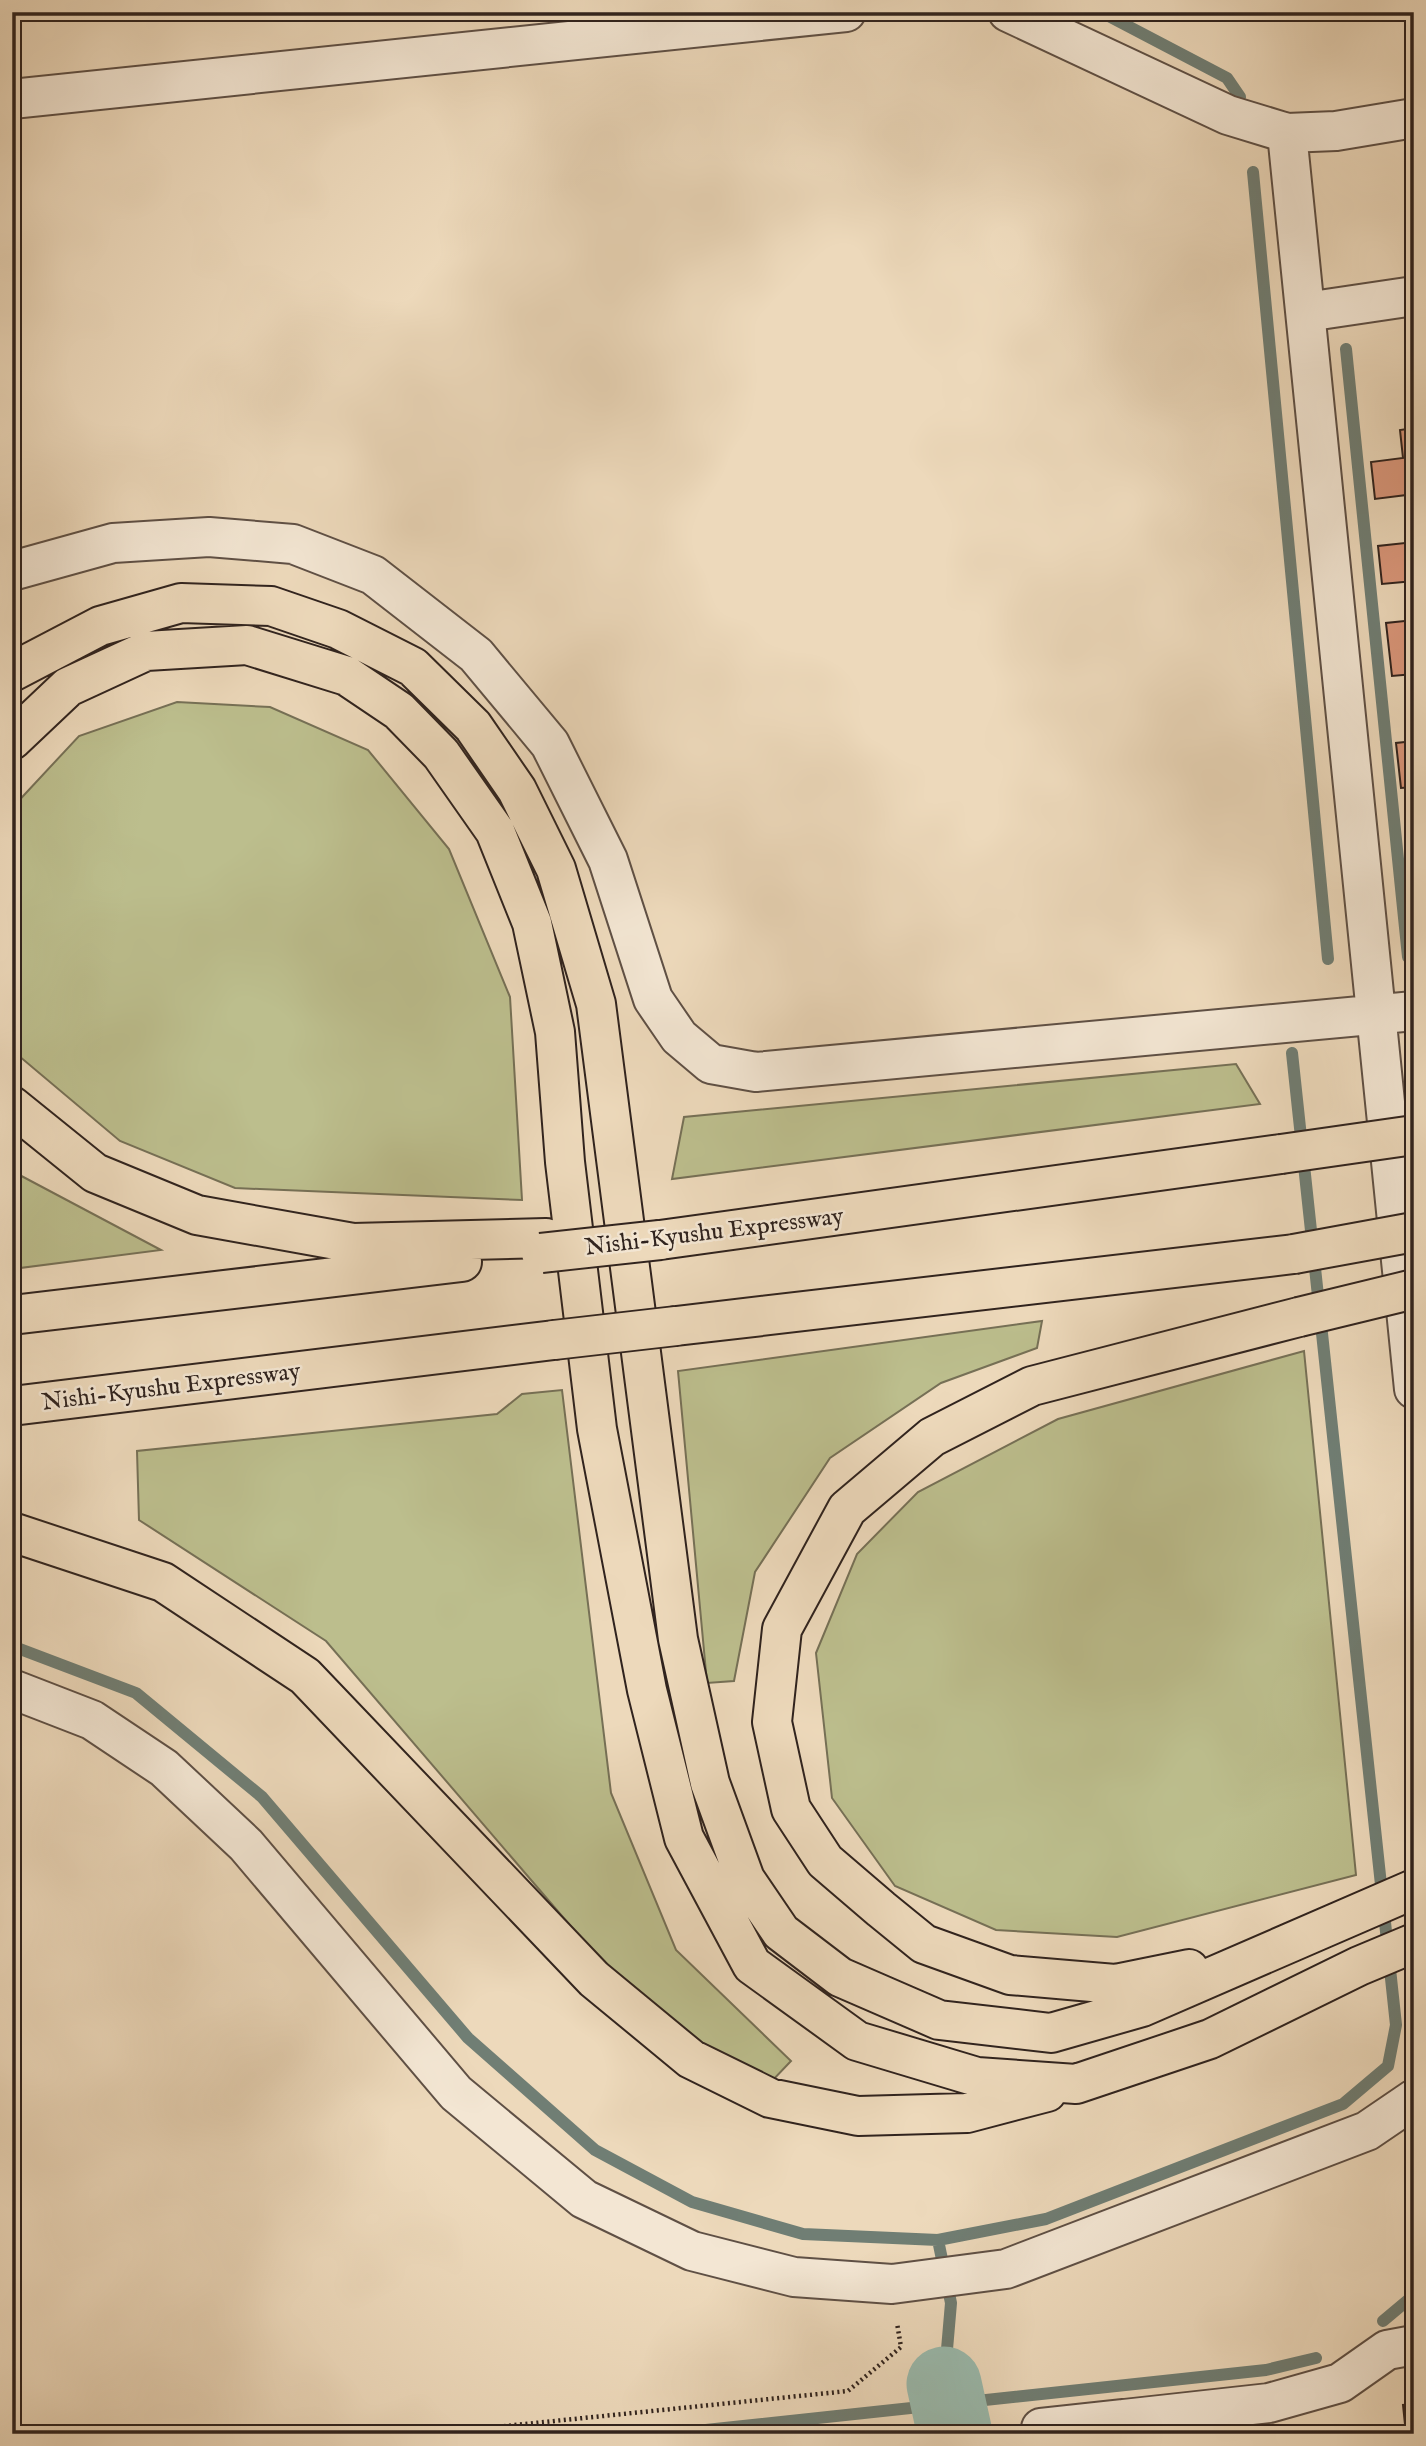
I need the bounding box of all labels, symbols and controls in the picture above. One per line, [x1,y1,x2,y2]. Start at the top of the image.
street label: Nishi-Kyushu Expressway [583,1201,845,1264]
street label: Nishi-Kyushu Expressway [40,1356,302,1419]

